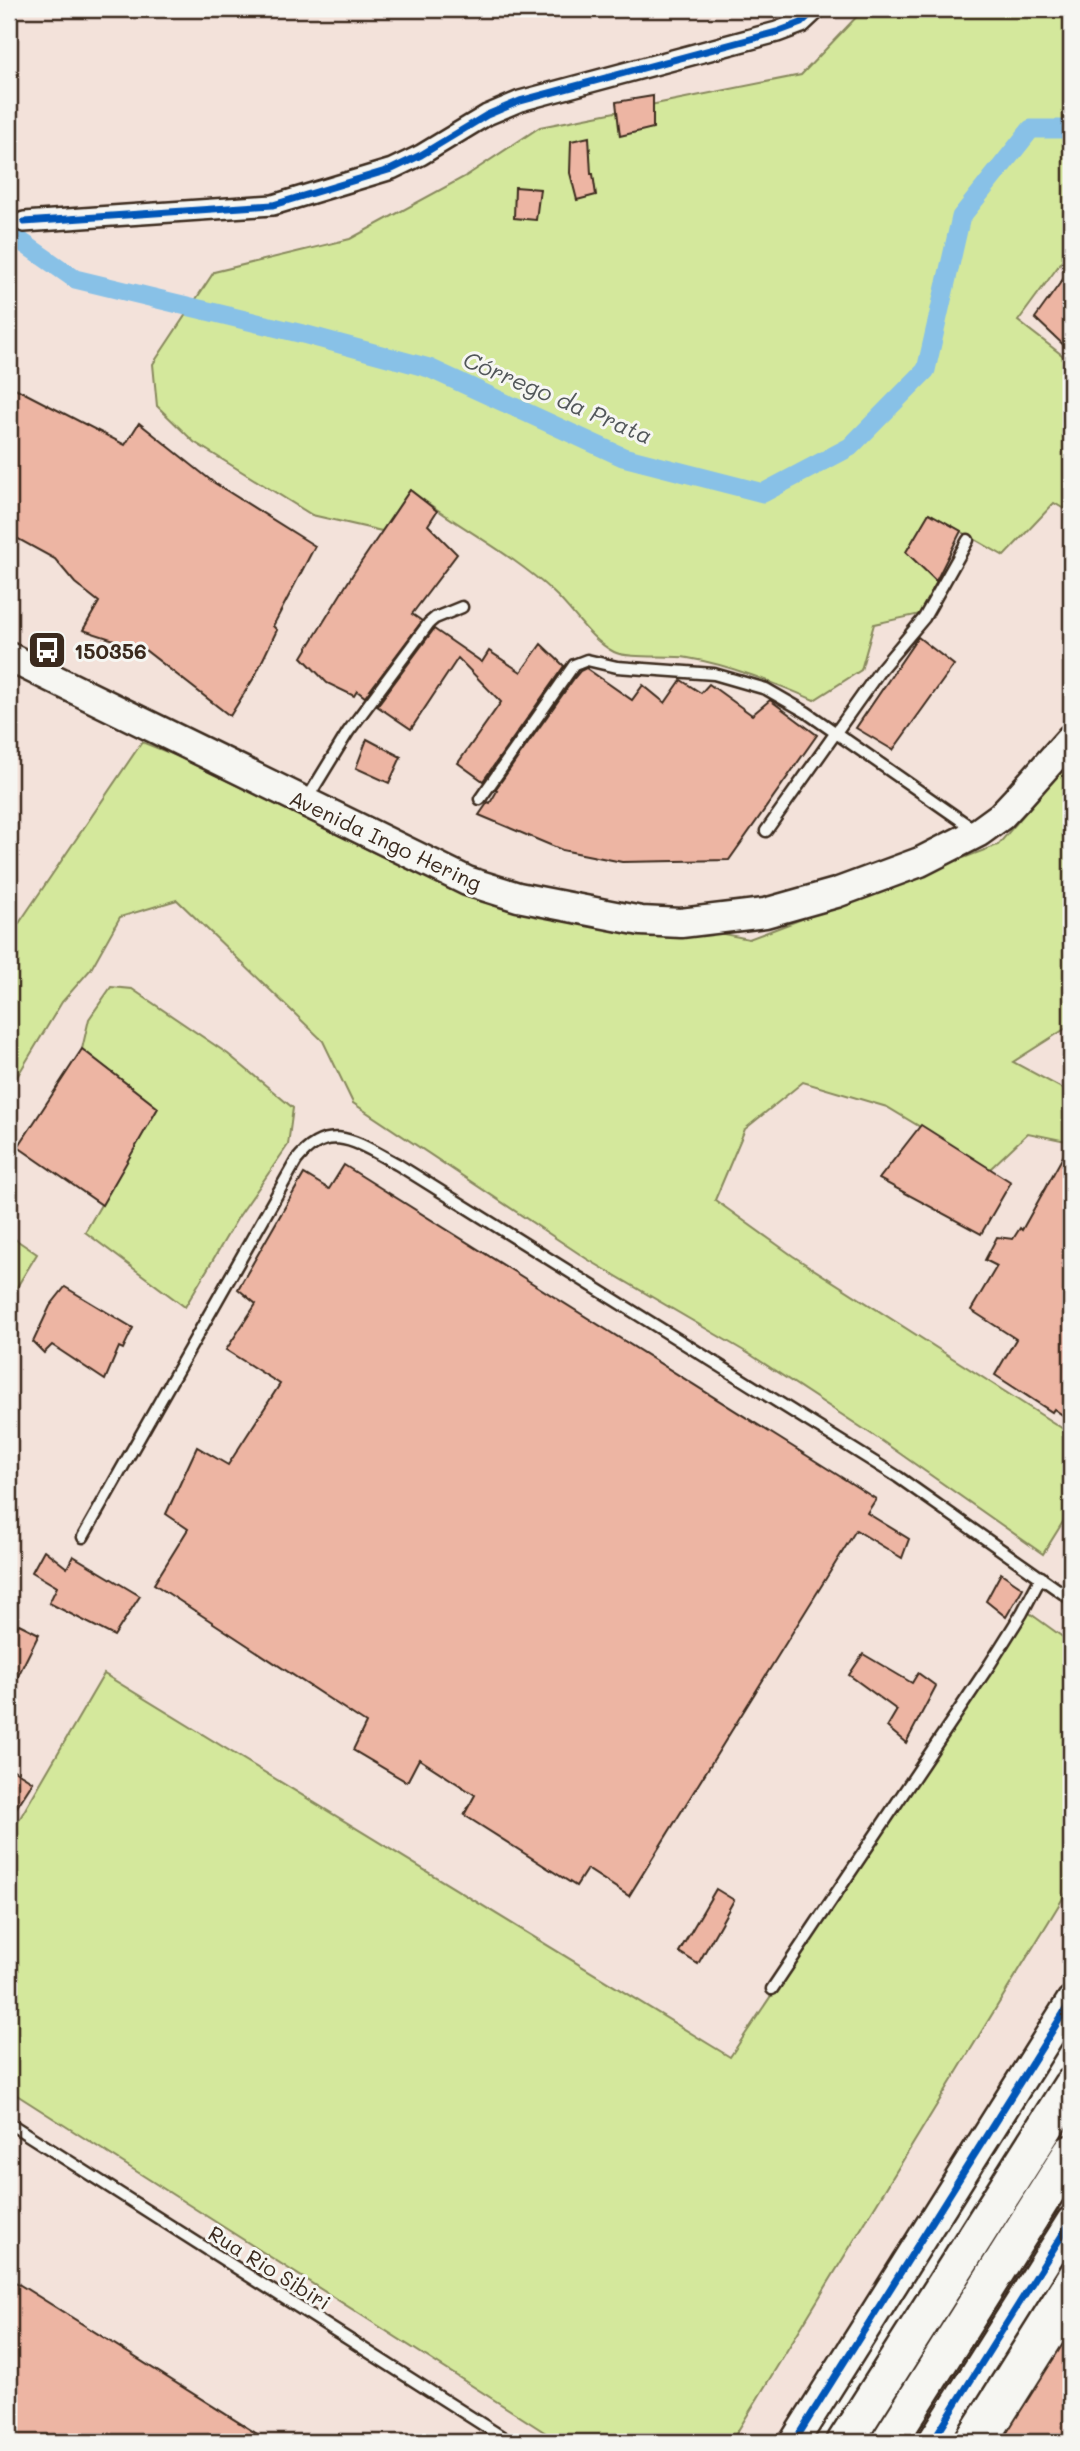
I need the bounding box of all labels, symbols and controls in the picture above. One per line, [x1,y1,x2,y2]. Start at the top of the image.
water label: Córrego da Prata [459,344,657,450]
bus stop icon: 150356 [26,629,68,671]
place label: 150356 [74,637,147,664]
street label: Avenida Ingo Hering [286,784,486,896]
street label: Rua Rio Sibiri [204,2219,336,2315]

